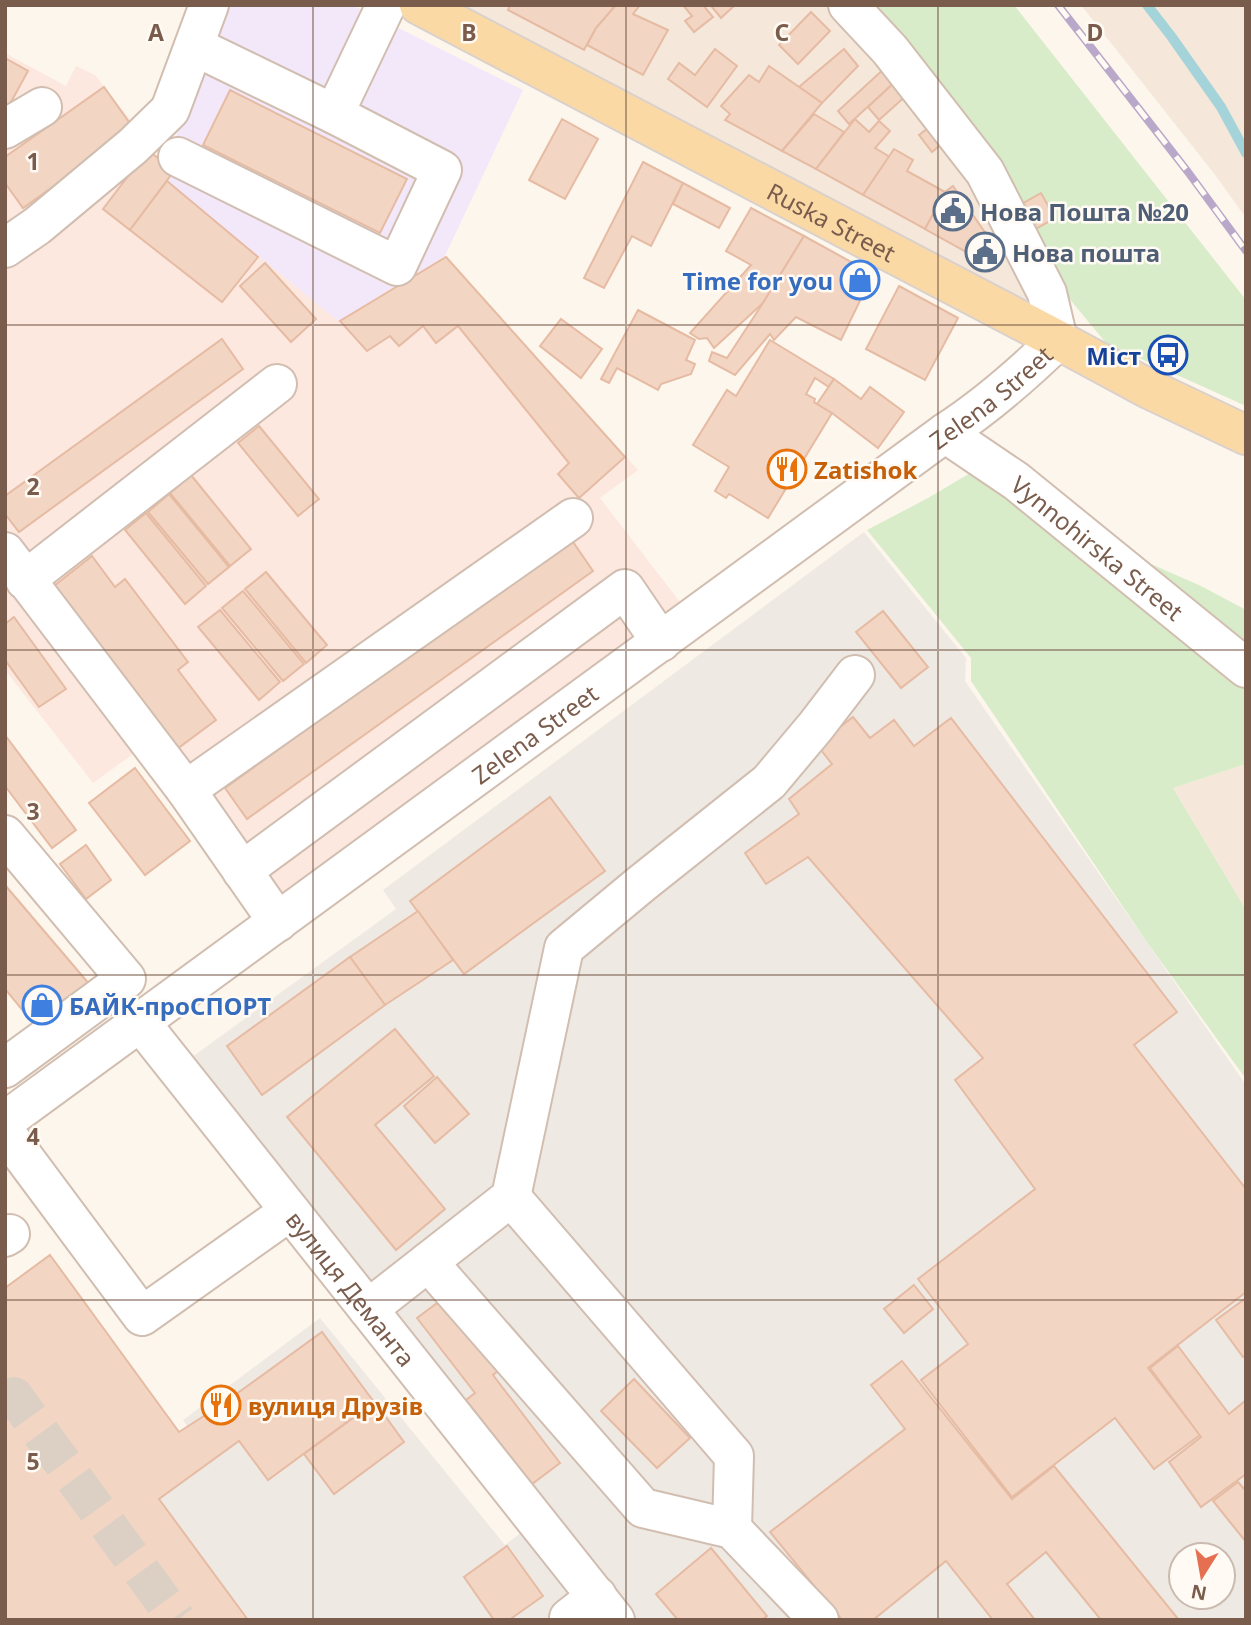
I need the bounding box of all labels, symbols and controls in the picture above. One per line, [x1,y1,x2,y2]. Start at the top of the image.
text: A [148,16,164,48]
text: B [461,16,477,48]
text: C [775,16,790,48]
text: D [1087,16,1103,48]
text: 1 [26,145,40,177]
street label: Ruska Street [762,174,902,269]
public building icon: Нова Пошта №20 [932,190,974,232]
place label: Нова Пошта №20 [980,195,1189,228]
public building icon: Нова пошта [964,231,1006,273]
place label: Нова пошта [1012,236,1160,269]
shop icon: Time for you [839,259,881,301]
place label: Time for you [682,264,833,297]
bus stop icon: Міст [1147,334,1189,376]
street label: Zelena Street [922,338,1059,456]
place label: Міст [1086,339,1141,372]
restaurant icon: Zatishok [766,448,808,490]
place label: Zatishok [814,453,918,486]
street label: Vynnohirska Street [1005,467,1191,628]
text: 2 [26,470,40,502]
street label: Zelena Street [465,676,604,791]
text: 3 [26,795,40,827]
shop icon: БАЙК-проСПОРТ [21,984,63,1026]
place label: БАЙК-проСПОРТ [69,989,271,1022]
text: 4 [26,1120,40,1152]
street label: вулиця Деманта [279,1204,423,1373]
restaurant icon: вулиця Друзів [200,1384,242,1426]
place label: вулиця Друзів [248,1389,423,1422]
text: 5 [26,1445,40,1477]
north arrow [1167,1541,1237,1611]
text: N [1189,1578,1209,1607]

